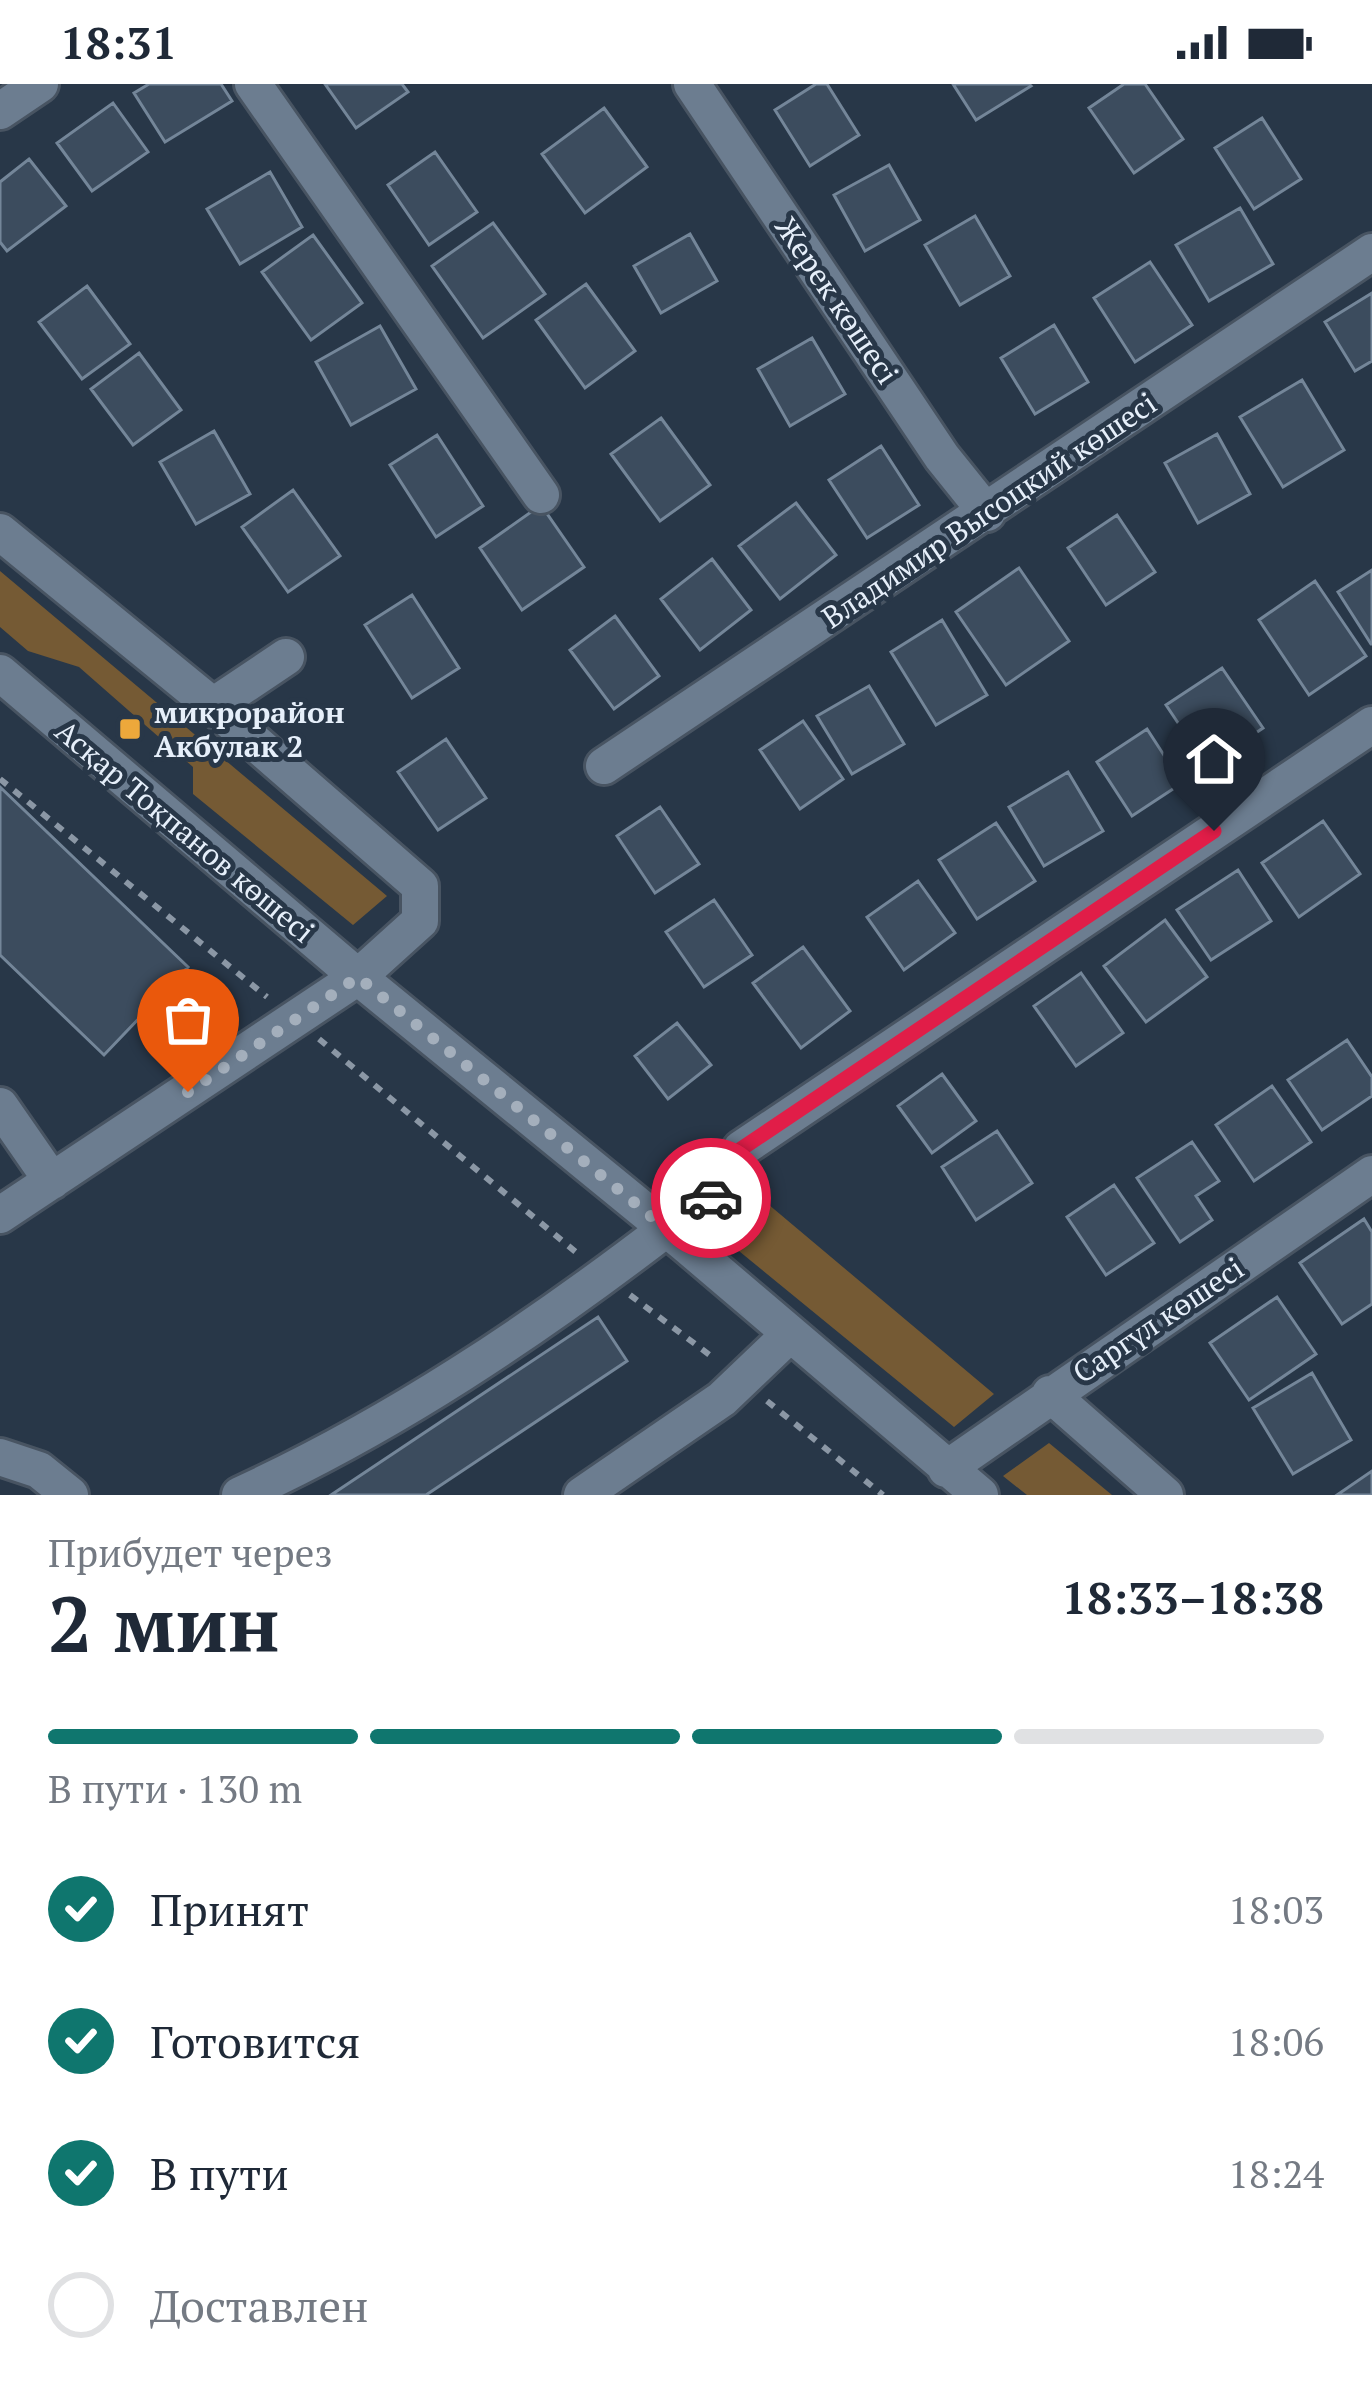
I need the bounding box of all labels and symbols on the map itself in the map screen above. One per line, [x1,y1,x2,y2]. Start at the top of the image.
street label: Жерек көшесі [766,209,908,391]
street label: Владимир Высоцкий көшесі [814,383,1164,637]
place label: микрорайон Акбулак 2 [154,692,345,766]
pin [1163,708,1265,831]
street label: Асқар Тоқпанов көшесі [47,711,323,951]
marker: микрорайон Акбулак 2 [117,716,143,742]
pin [137,969,239,1092]
courier [651,1138,771,1258]
street label: Саргүл көшесі [1065,1248,1251,1392]

